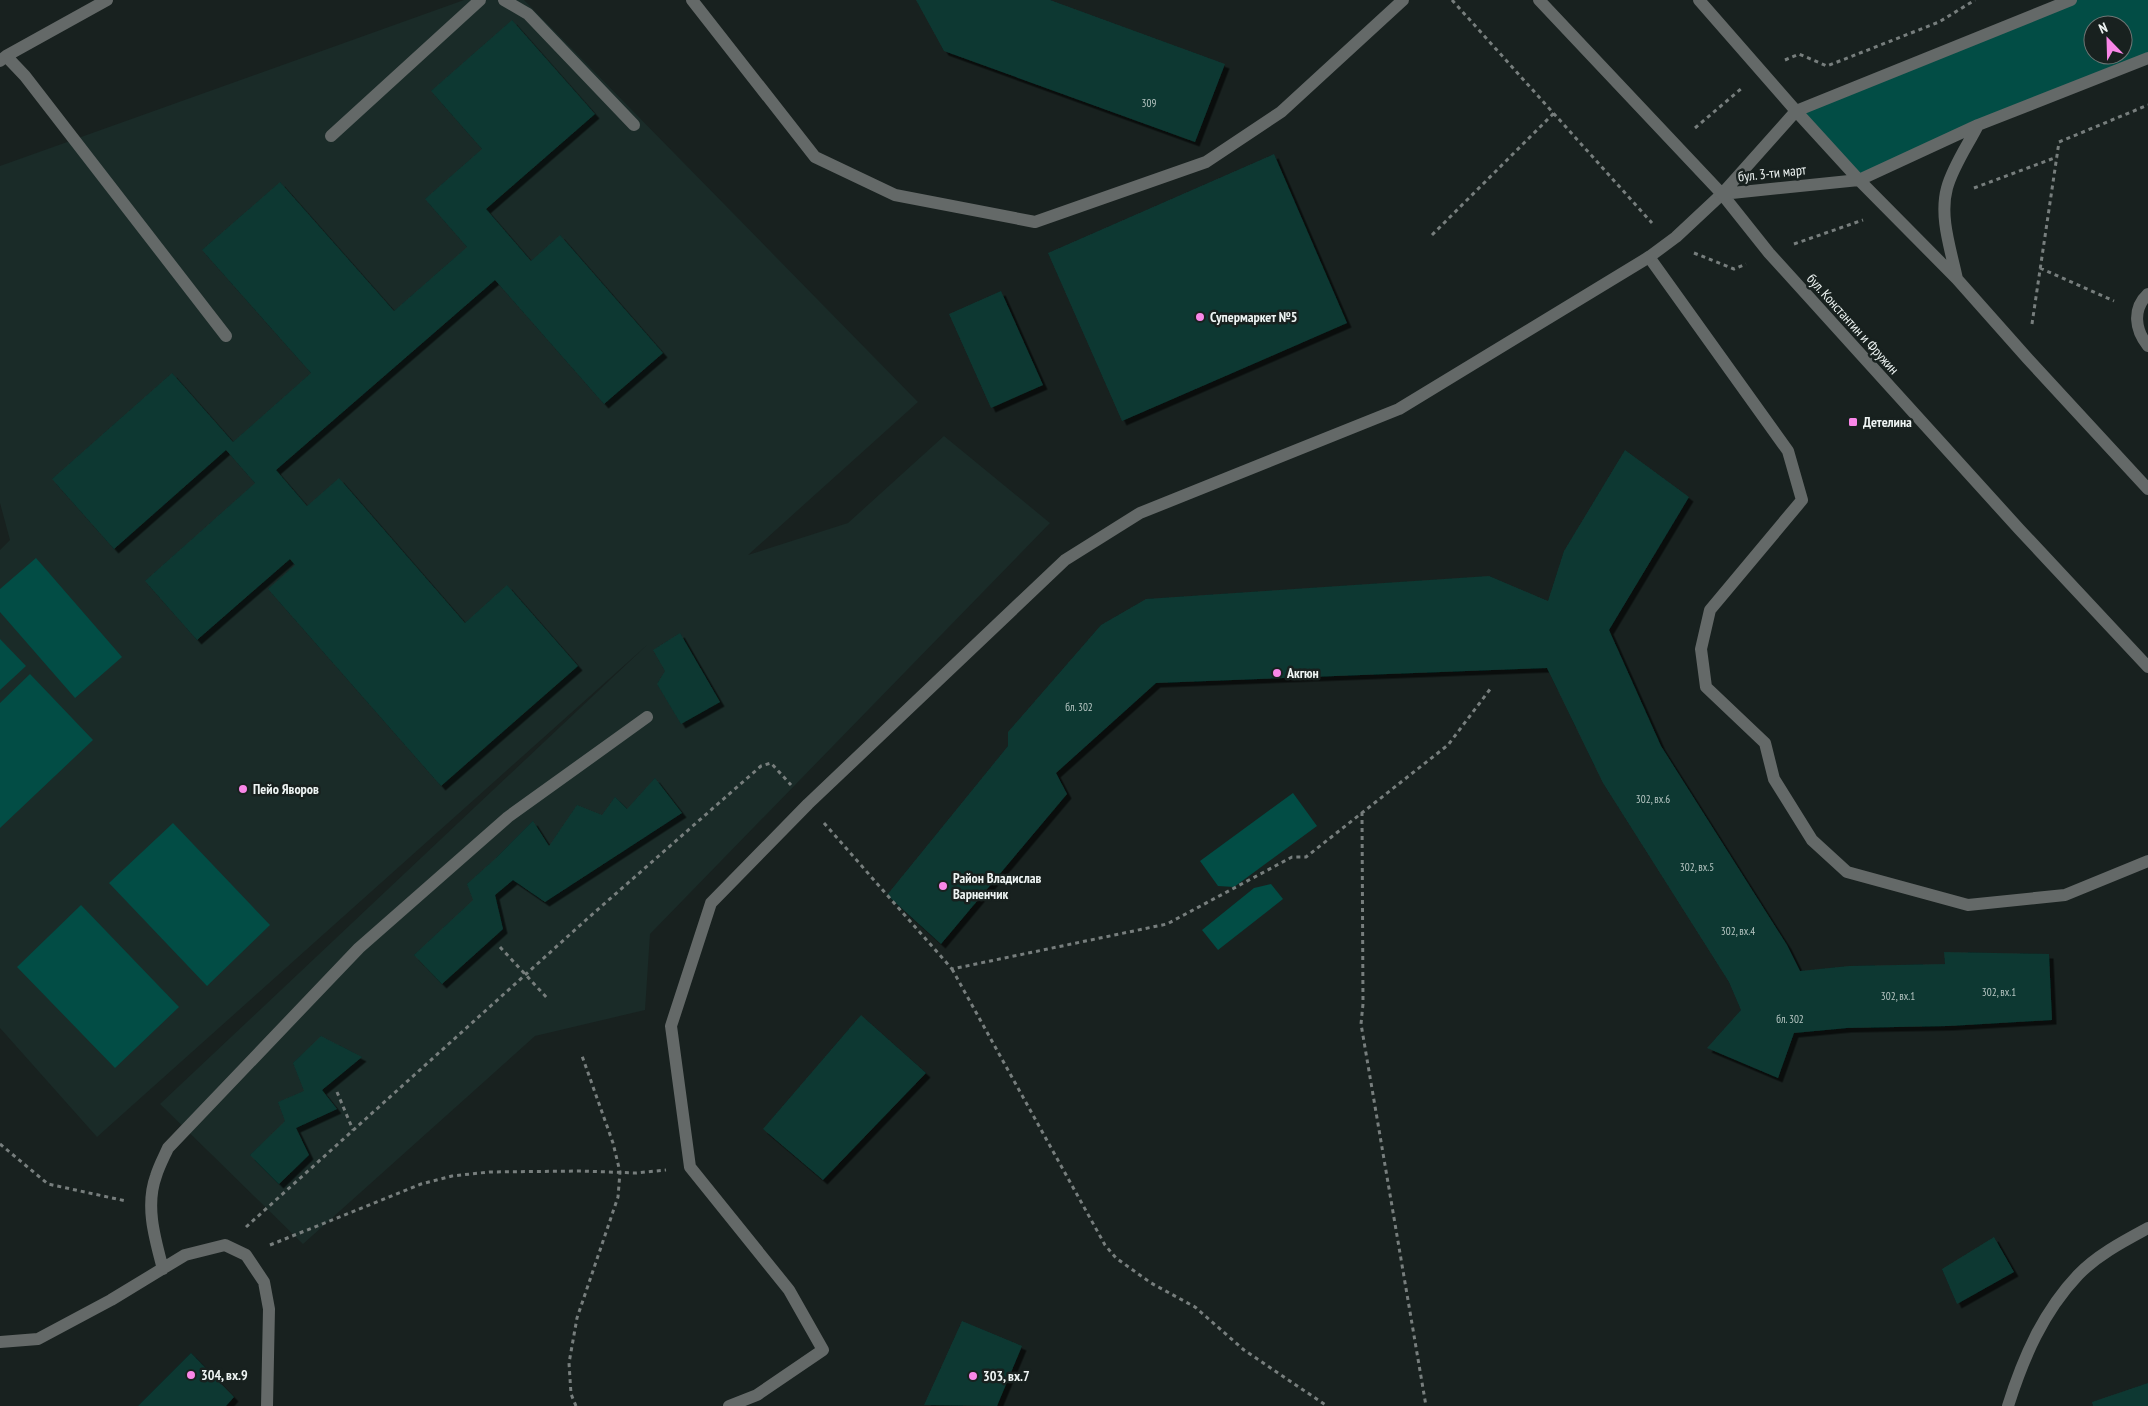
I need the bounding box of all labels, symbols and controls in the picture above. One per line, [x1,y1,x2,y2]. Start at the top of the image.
north arrow [2083,15,2133,65]
text: N [2096,18,2110,38]
house number: 309 [1142,96,1156,110]
street label: бул. 3-ти март [1737,160,1807,186]
street label: бул. Константин и Фружин [1803,270,1903,378]
place label: Супермаркет №5 [1210,308,1297,326]
marker: Супермаркет №5 [1194,311,1206,323]
place label: Детелина [1863,413,1912,431]
marker: Детелина [1847,416,1859,428]
place label: Акгюн [1286,664,1319,682]
marker: Акгюн [1271,667,1283,679]
house number: бл. 302 [1065,700,1093,714]
place label: Пейо Яворов [253,780,319,798]
marker: Пейо Яворов [237,783,249,795]
house number: 302, вх.6 [1636,792,1670,806]
house number: 302, вх.5 [1680,860,1714,874]
place label: Район Владислав Варненчик [953,869,1042,903]
marker: Район Владислав Варненчик [937,880,949,892]
house number: 302, вх.4 [1721,924,1755,938]
house number: 302, вх.1 [1982,985,2016,999]
house number: 302, вх.1 [1881,989,1915,1003]
house number: бл. 302 [1776,1012,1804,1026]
place label: 304, вх.9 [201,1366,248,1384]
place label: 303, вх.7 [983,1367,1030,1385]
marker: 304, вх.9 [185,1369,197,1381]
marker: 303, вх.7 [967,1370,979,1382]

